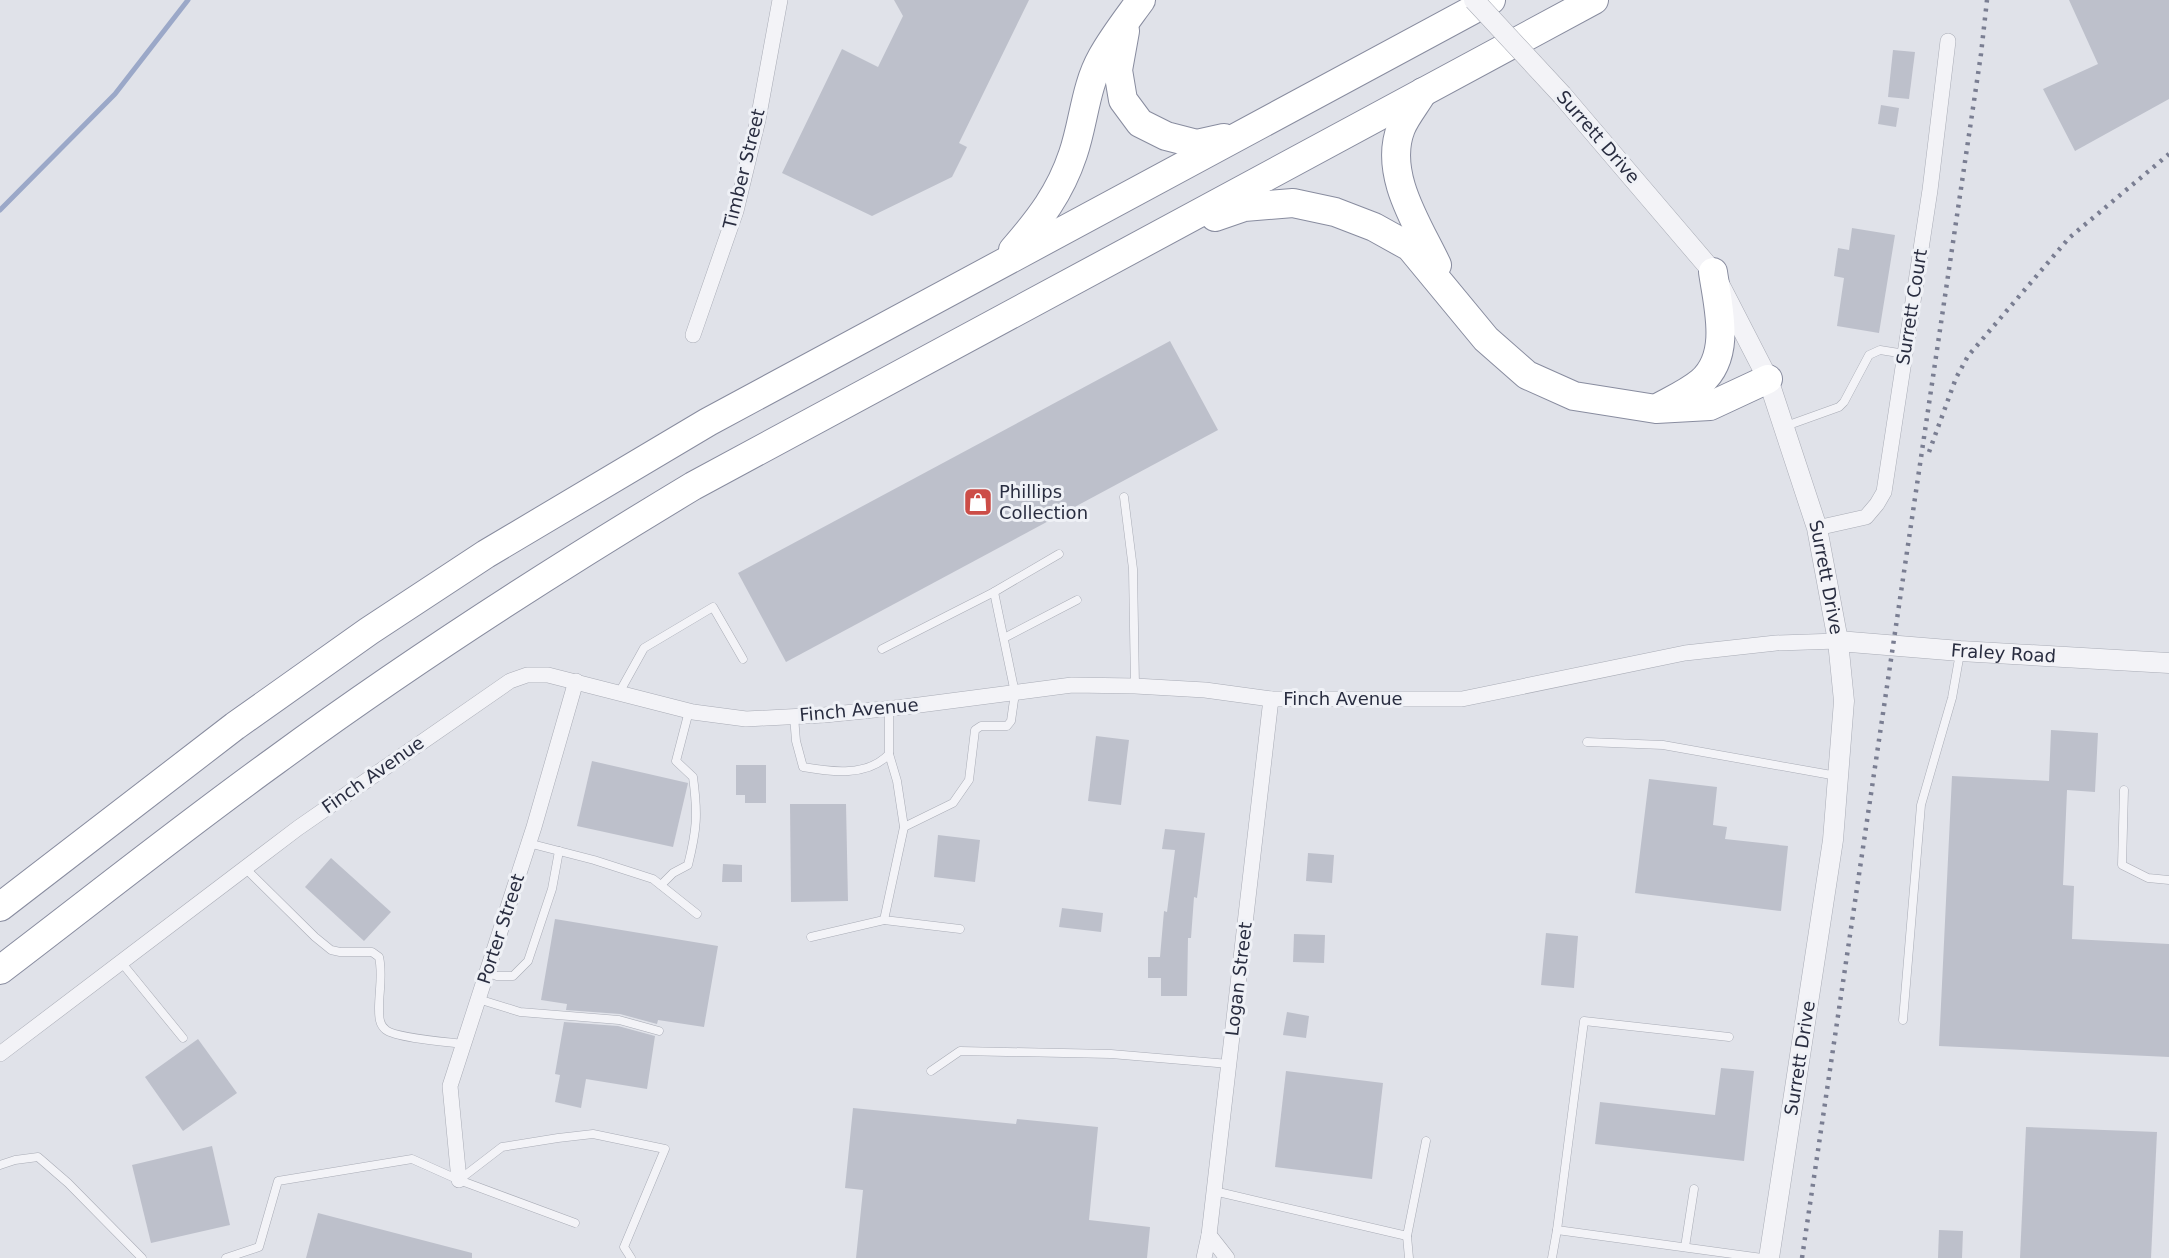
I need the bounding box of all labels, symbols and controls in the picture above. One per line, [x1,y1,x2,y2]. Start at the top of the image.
street label: Surrett Drive [1552,86,1644,187]
street label: Timber Street [718,107,769,232]
street label: Surrett Court [1892,247,1931,366]
place label: Phillips Collection [999,481,1088,523]
shop icon: Phillips Collection [962,486,994,518]
street label: Surrett Drive [1805,517,1848,636]
street label: Fraley Road [1950,639,2057,666]
street label: Finch Avenue [1283,688,1403,709]
street label: Finch Avenue [799,694,919,725]
street label: Finch Avenue [318,732,428,817]
street label: Porter Street [473,871,528,987]
street label: Logan Street [1221,921,1256,1037]
street label: Surrett Drive [1780,999,1819,1117]

